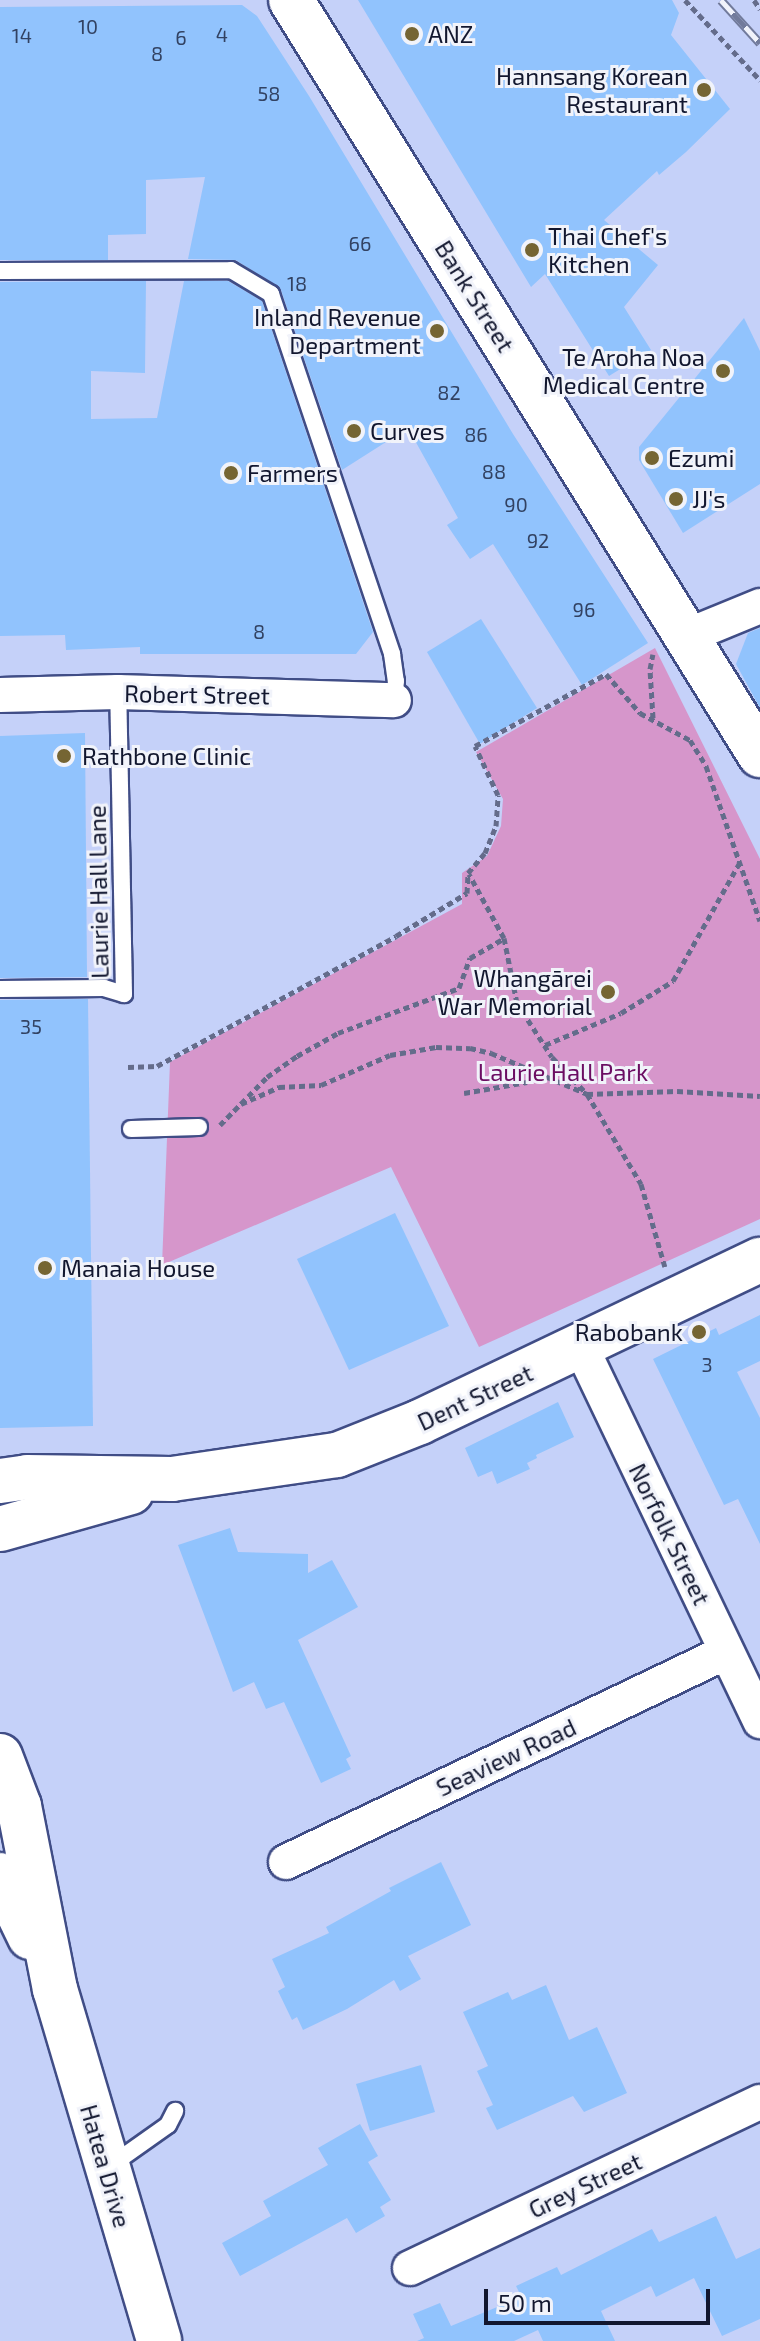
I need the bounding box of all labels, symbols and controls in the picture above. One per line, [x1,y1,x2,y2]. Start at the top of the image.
house number: 10 [78,14,98,38]
place label: ANZ [428,20,473,48]
house number: 4 [216,22,228,46]
house number: 14 [12,23,32,47]
house number: 6 [175,25,187,49]
marker: ANZ [403,25,421,43]
house number: 8 [151,41,163,65]
place label: Hannsang Korean Restaurant [496,62,688,118]
house number: 58 [258,81,280,105]
marker: Hannsang Korean Restaurant [695,81,713,99]
place label: Thai Chef's Kitchen [548,222,667,278]
house number: 66 [349,231,371,255]
street label: Bank Street [429,235,521,357]
marker: Thai Chef's Kitchen [523,241,541,259]
house number: 18 [287,271,307,295]
place label: Inland Revenue Department [254,303,421,359]
marker: Inland Revenue Department [428,322,446,340]
place label: Te Aroha Noa Medical Centre [542,343,705,399]
marker: Te Aroha Noa Medical Centre [712,360,734,382]
house number: 82 [437,380,461,404]
place label: Curves [370,417,445,445]
marker: Curves [345,422,363,440]
house number: 86 [464,422,488,446]
place label: Ezumi [668,444,734,472]
marker: Ezumi [643,449,661,467]
place label: Farmers [247,459,338,487]
house number: 88 [482,459,506,483]
marker: Farmers [222,464,240,482]
place label: JJ's [692,485,725,513]
marker: JJ's [667,490,685,508]
house number: 90 [504,492,528,516]
house number: 92 [527,528,549,552]
house number: 96 [573,597,595,621]
house number: 8 [253,619,265,643]
street label: Robert Street [124,678,270,710]
place label: Rathbone Clinic [82,742,251,770]
marker: Rathbone Clinic [53,745,75,767]
street label: Laurie Hall Lane [82,805,114,979]
place label: Whangārei War Memorial [437,964,592,1020]
marker: Whangārei War Memorial [599,983,617,1001]
house number: 35 [20,1014,42,1038]
park label: Laurie Hall Park [478,1058,648,1086]
place label: Manaia House [61,1254,215,1282]
marker: Manaia House [36,1259,54,1277]
place label: Rabobank [575,1318,683,1346]
marker: Rabobank [690,1323,708,1341]
house number: 3 [701,1352,713,1376]
street label: Dent Street [413,1358,537,1436]
street label: Norfolk Street [623,1458,717,1610]
street label: Seaview Road [431,1712,581,1802]
street label: Hatea Drive [75,2101,137,2231]
street label: Grey Street [524,2146,646,2224]
scale bar [488,2273,714,2323]
text: 50 m [498,2288,552,2317]

